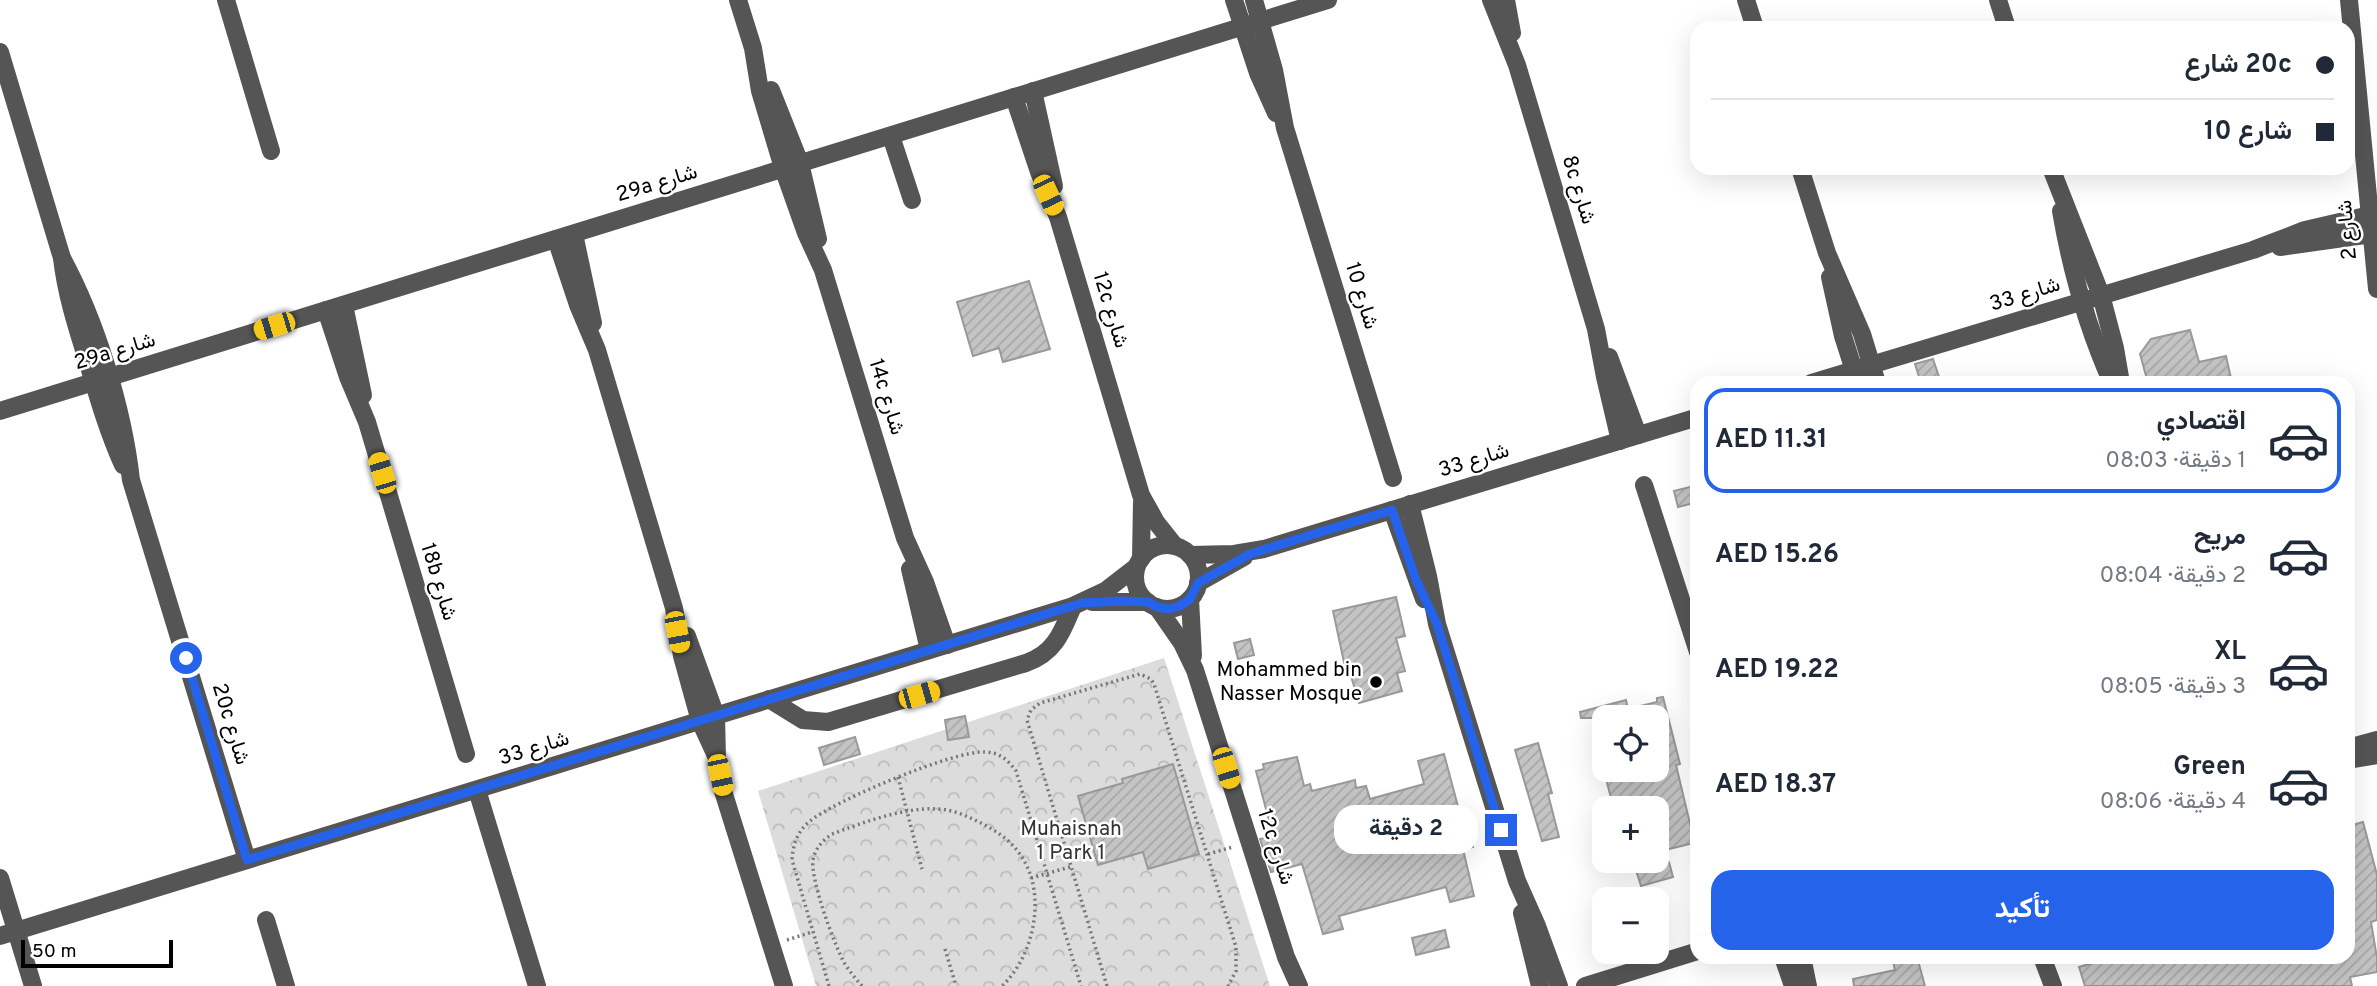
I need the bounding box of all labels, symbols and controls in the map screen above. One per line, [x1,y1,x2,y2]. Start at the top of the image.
text: 20c شارع [2184,49,2292,82]
text: شارع 10 [2204,116,2292,149]
street label: 8c شارع [1555,152,1601,228]
street label: 29a شارع [613,159,701,209]
car [1030,172,1067,218]
street label: شارع 2 [2332,199,2364,261]
street label: شارع 10 [1338,259,1384,333]
street label: 12c شارع [1086,269,1134,351]
street label: شارع 33 [1986,271,2064,319]
car [251,310,298,342]
street label: 29a شارع [71,327,159,377]
street label: 14c شارع [862,356,910,438]
text: اقتصادي [2157,406,2246,439]
icon: car [2267,409,2330,472]
text: AED 11.31 [1715,424,1828,457]
street label: شارع 33 [1435,437,1513,485]
text: 1 دقيقة · 08:03 [2105,447,2246,476]
car [366,450,399,496]
text: مريح [2194,521,2246,554]
icon: car [2267,524,2330,587]
text: AED 15.26 [1715,539,1839,572]
street label: 18b شارع [413,540,463,624]
text: 2 دقيقة · 08:04 [2099,562,2246,591]
car [663,609,692,655]
text: XL [2214,636,2246,669]
icon: car [2267,639,2330,702]
route start [170,642,202,674]
text: AED 19.22 [1715,654,1839,687]
place label: Mohammed bin Nasser Mosque [1217,657,1362,708]
text: 3 دقيقة · 08:05 [2100,673,2246,702]
marker: Mohammed bin Nasser Mosque [1368,674,1384,690]
car [896,679,943,711]
street label: 20c شارع [205,680,255,768]
map controls [1592,705,1669,964]
button: locate [1592,705,1669,782]
street label: شارع 33 [495,725,573,773]
car [1210,745,1243,791]
text: Green [2173,751,2246,784]
car [706,752,735,798]
icon: car [2267,754,2330,817]
text: AED 18.37 [1715,769,1836,802]
text: 4 دقيقة · 08:06 [2100,788,2246,817]
button: + [1592,796,1669,873]
street label: 12c شارع [1250,806,1300,888]
callout: 2 دقيقة [1333,806,1476,854]
route end [1485,814,1517,846]
text: 2 دقيقة [1369,815,1443,844]
park label: Muhaisnah 1 Park 1 [1020,816,1122,867]
button: تأكيد [1711,870,2334,950]
button: − [1592,887,1669,964]
scale bar [21,937,173,969]
text: 50 m [32,940,77,964]

